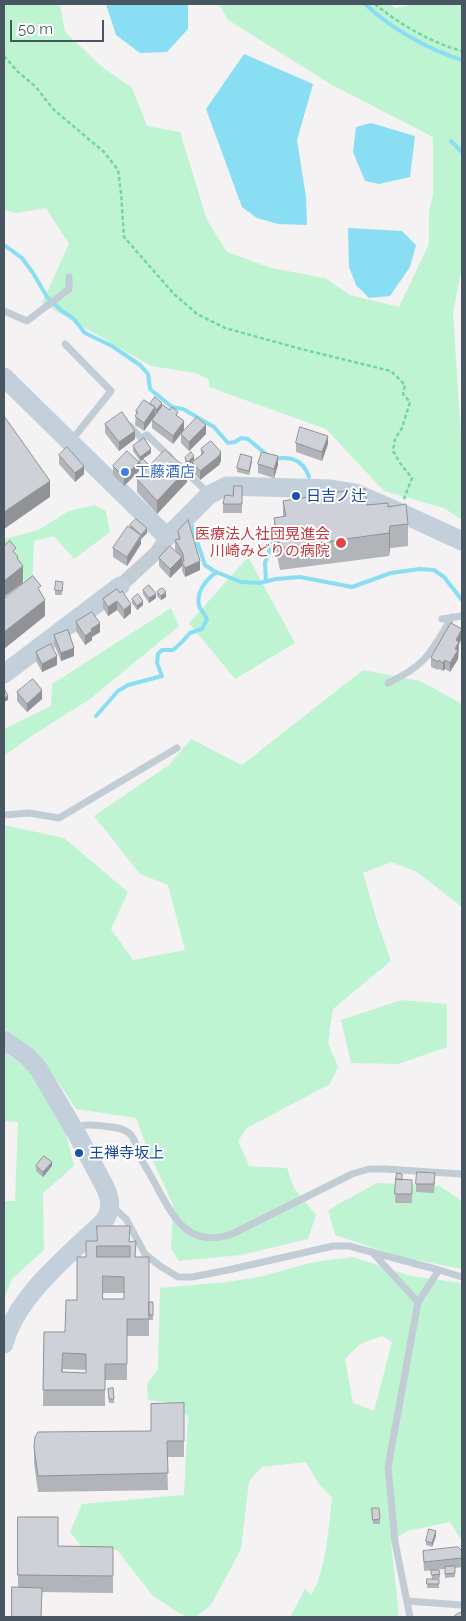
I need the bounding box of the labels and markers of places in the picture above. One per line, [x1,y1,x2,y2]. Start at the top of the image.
place label: 工藤酒店 [135,463,195,481]
marker: 工藤酒店 [119,466,131,478]
place label: 日吉ノ辻 [306,487,366,505]
marker: 日吉ノ辻 [290,490,302,502]
place label: 医療法人社団晃進会 川崎みどりの病院 [195,525,330,560]
marker: 医療法人社団晃進会 川崎みどりの病院 [334,536,348,550]
place label: 王禅寺坂上 [89,1144,164,1162]
marker: 王禅寺坂上 [73,1147,85,1159]

